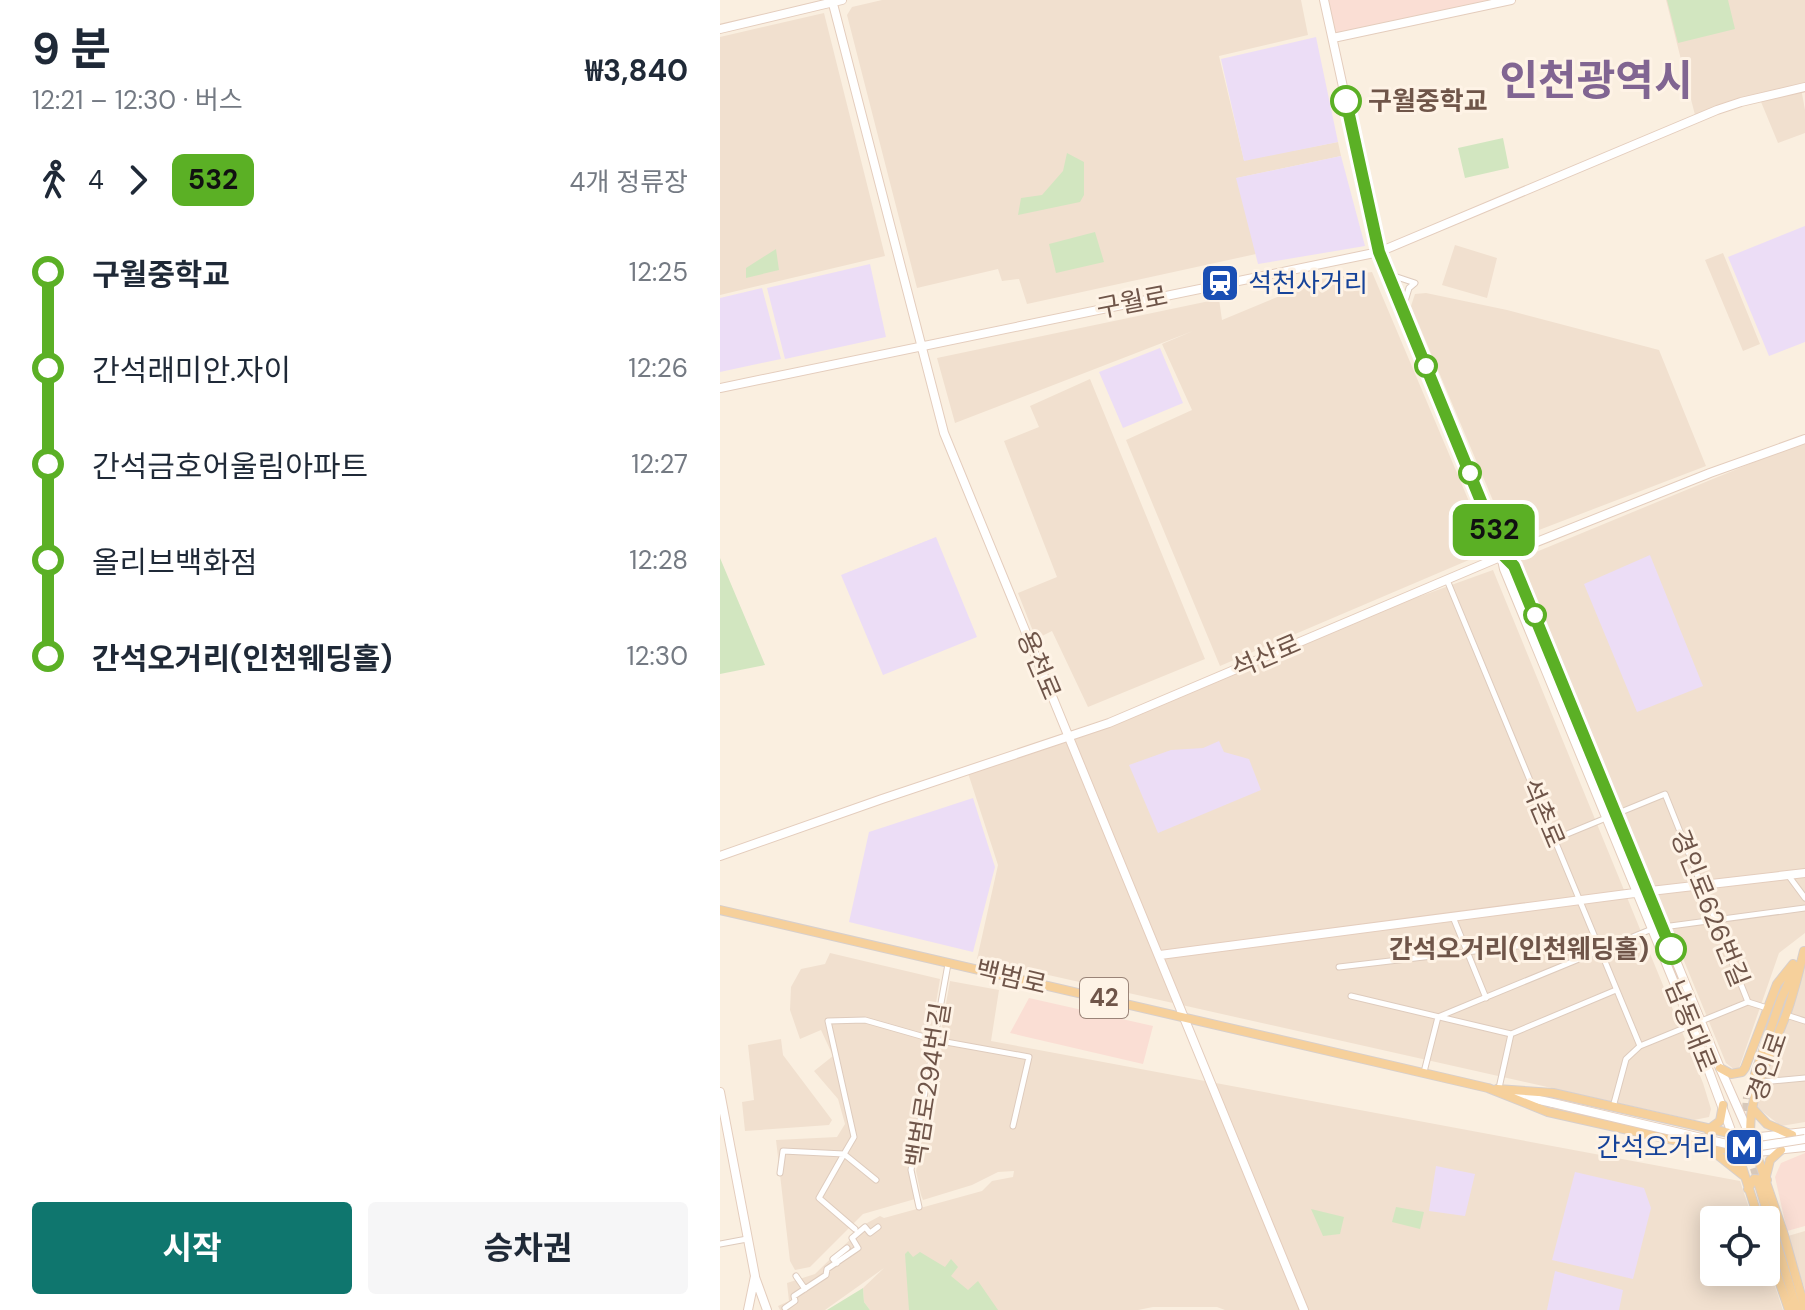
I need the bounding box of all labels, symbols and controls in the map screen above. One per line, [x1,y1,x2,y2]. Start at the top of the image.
text: 9 분 [32,20,111,78]
text: ₩3,840 [585,51,688,90]
district label: 인천광역시 [1499,53,1693,108]
text: 12:21 – 12:30 · 버스 [32,83,243,117]
place label: 구월중학교 [1368,84,1488,118]
marker: 구월중학교 [1331,86,1361,116]
icon: walk [32,158,76,202]
icon: forward [116,158,160,202]
text: 532 [188,161,238,198]
text: 4 [88,163,104,197]
text: 4개 정류장 [570,165,688,199]
text: 구월중학교 [92,255,230,294]
text: 12:25 [629,255,688,289]
station icon: 석천사거리 [1199,262,1241,304]
place label: 석천사거리 [1248,266,1368,300]
street label: 구월로 [1094,278,1170,326]
text: 간석래미안.자이 [92,351,291,390]
text: 12:26 [628,351,688,385]
unlabelled marker [1415,355,1437,377]
text: 간석금호어울림아파트 [92,447,368,486]
text: 12:27 [631,447,688,481]
unlabelled marker [1459,462,1481,484]
line badge: 532 [1448,504,1540,556]
text: 532 [1469,511,1519,548]
text: 올리브백화점 [92,543,258,582]
text: 12:28 [629,543,688,577]
unlabelled marker [1524,604,1546,626]
street label: 용천로 [1009,625,1069,705]
street label: 석산로 [1226,626,1306,686]
text: 간석오거리(인천웨딩홀) [92,639,392,678]
text: 12:30 [627,639,688,673]
street label: 석촌로 [1513,773,1573,853]
street label: 경인로626번길 [1663,824,1757,992]
place label: 간석오거리(인천웨딩홀) [1389,932,1649,966]
marker: 간석오거리(인천웨딩홀) [1656,934,1686,964]
street label: 백범로 [972,952,1050,1002]
street label: 남동대로 [1657,975,1725,1077]
road number: 42 [1080,978,1128,1018]
street label: 백범로294번길 [898,1000,958,1170]
street label: 경인로 [1739,1028,1795,1106]
metro station icon: 간석오거리 [1723,1126,1765,1168]
place label: 간석오거리 [1596,1130,1716,1164]
button: 시작 [32,1202,352,1294]
button: 승차권 [368,1202,688,1294]
map controls [1700,1206,1780,1286]
button: locate [1700,1206,1780,1286]

